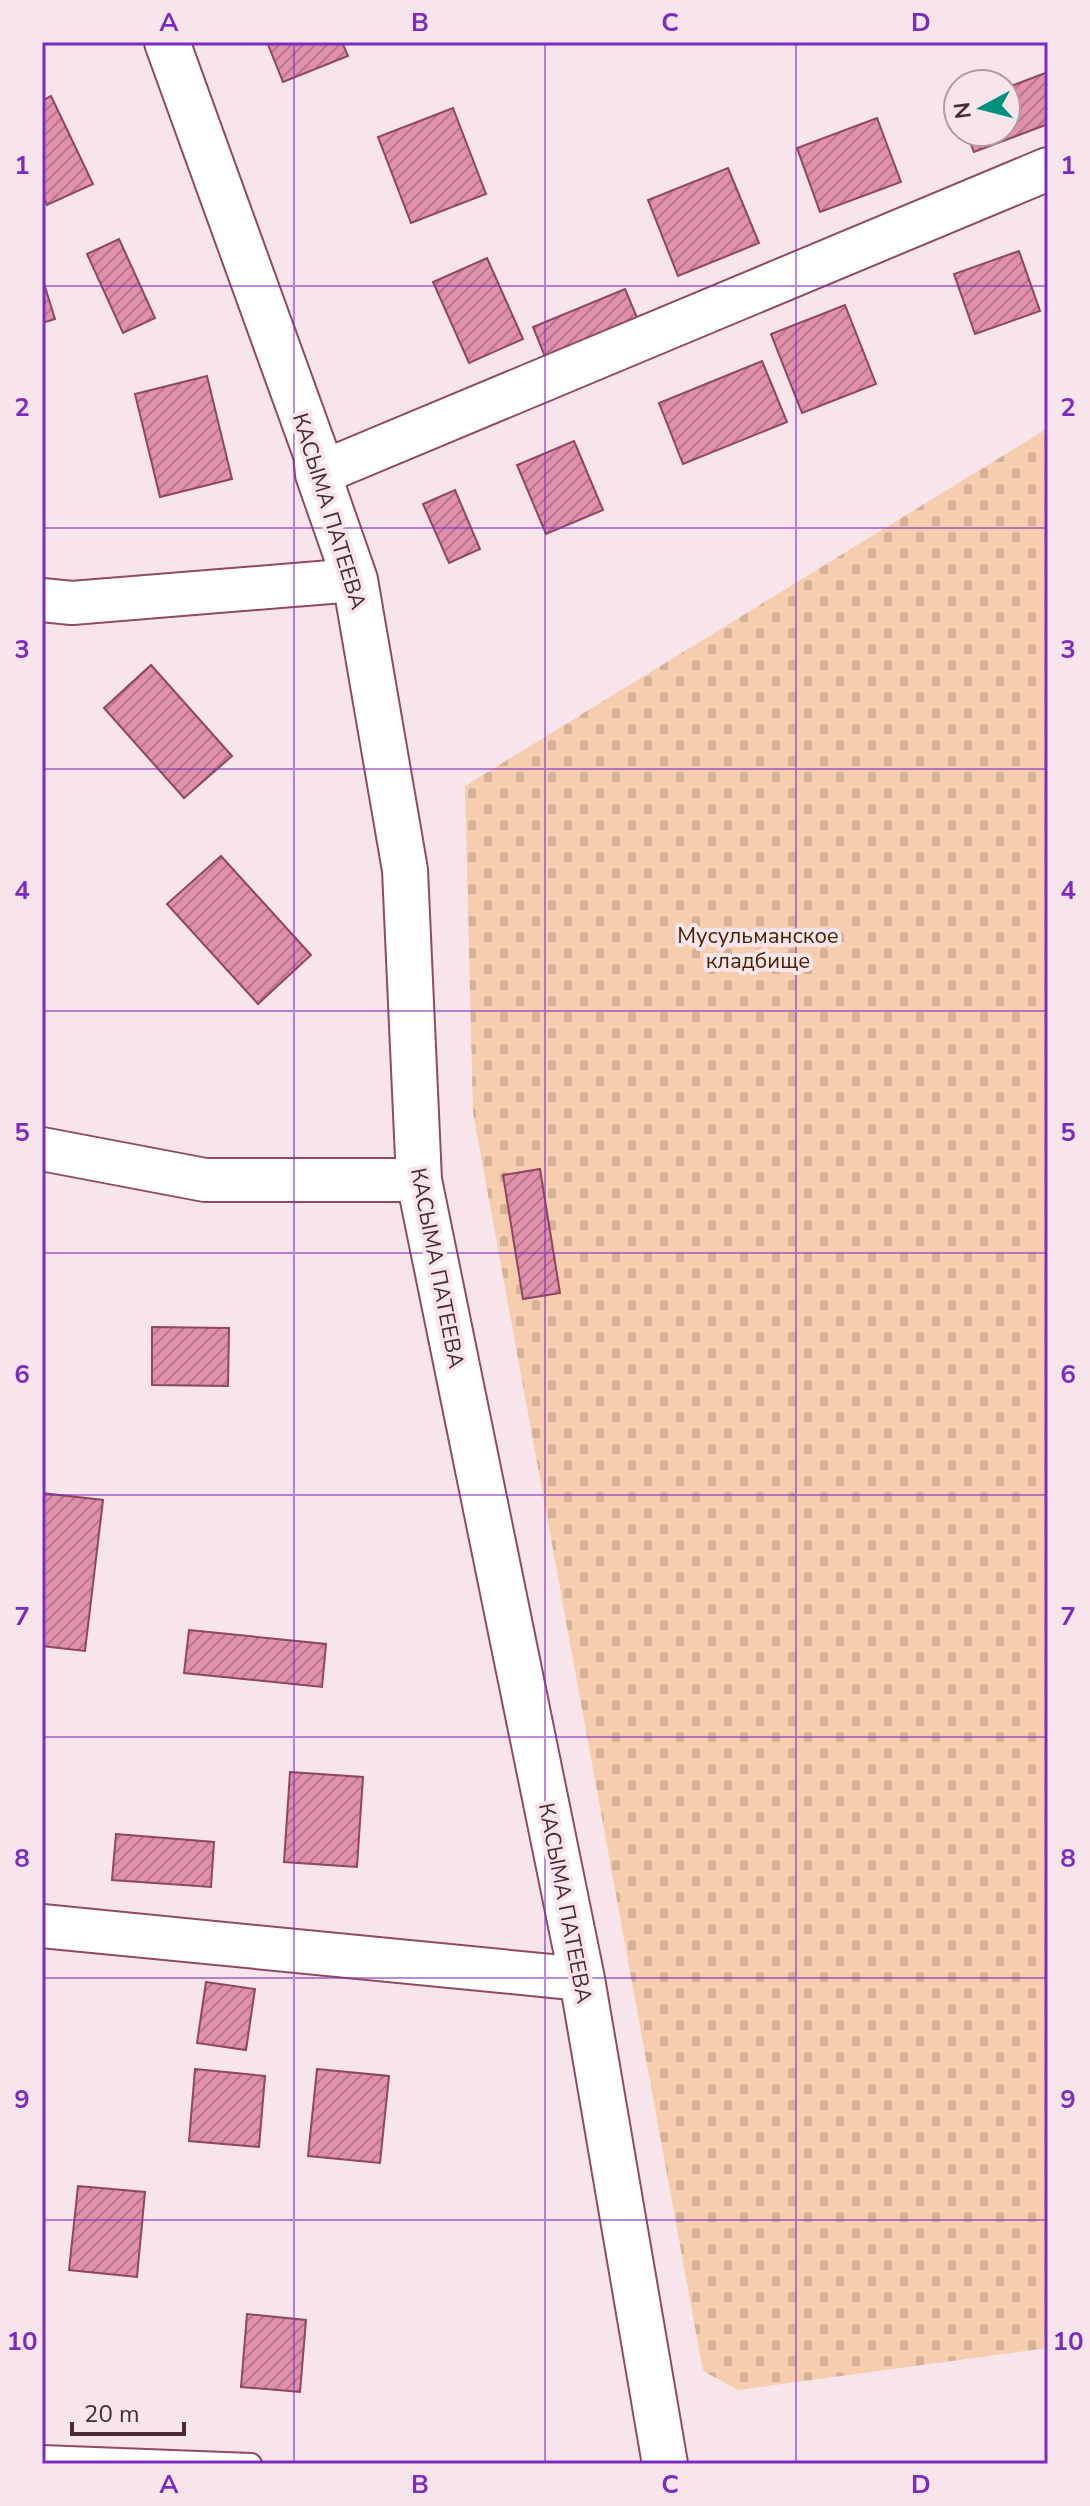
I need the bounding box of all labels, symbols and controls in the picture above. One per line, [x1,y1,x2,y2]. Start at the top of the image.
text: A [159,5,179,40]
text: B [411,5,429,40]
text: C [661,5,679,40]
text: D [911,5,931,40]
north arrow [942,68,1022,148]
text: N [947,100,979,120]
text: 1 [14,148,30,183]
text: 1 [1060,148,1076,183]
text: 2 [14,390,30,425]
text: 2 [1060,390,1076,425]
street label: КАСЫМА ПАТЕЕВА [285,409,373,613]
text: 3 [14,632,30,667]
text: 3 [1060,632,1076,667]
text: 4 [14,873,30,908]
text: 4 [1060,873,1076,908]
park label: Мусульманское кладбище [677,921,839,976]
text: 5 [14,1115,30,1150]
text: 5 [1060,1115,1076,1150]
street label: КАСЫМА ПАТЕЕВА [403,1165,471,1371]
text: 6 [14,1357,30,1392]
text: 6 [1060,1357,1076,1392]
text: 7 [14,1599,30,1634]
text: 7 [1060,1599,1076,1634]
street label: КАСЫМА ПАТЕЕВА [531,1800,599,2006]
text: 8 [14,1841,30,1876]
text: 8 [1060,1841,1076,1876]
text: 9 [14,2082,30,2117]
text: 9 [1060,2082,1076,2117]
text: 10 [6,2324,38,2359]
text: 10 [1052,2324,1084,2359]
scale bar [72,2386,184,2436]
text: 20 m [84,2398,140,2430]
text: A [159,2467,179,2502]
text: B [411,2467,429,2502]
text: C [661,2467,679,2502]
text: D [911,2467,931,2502]

